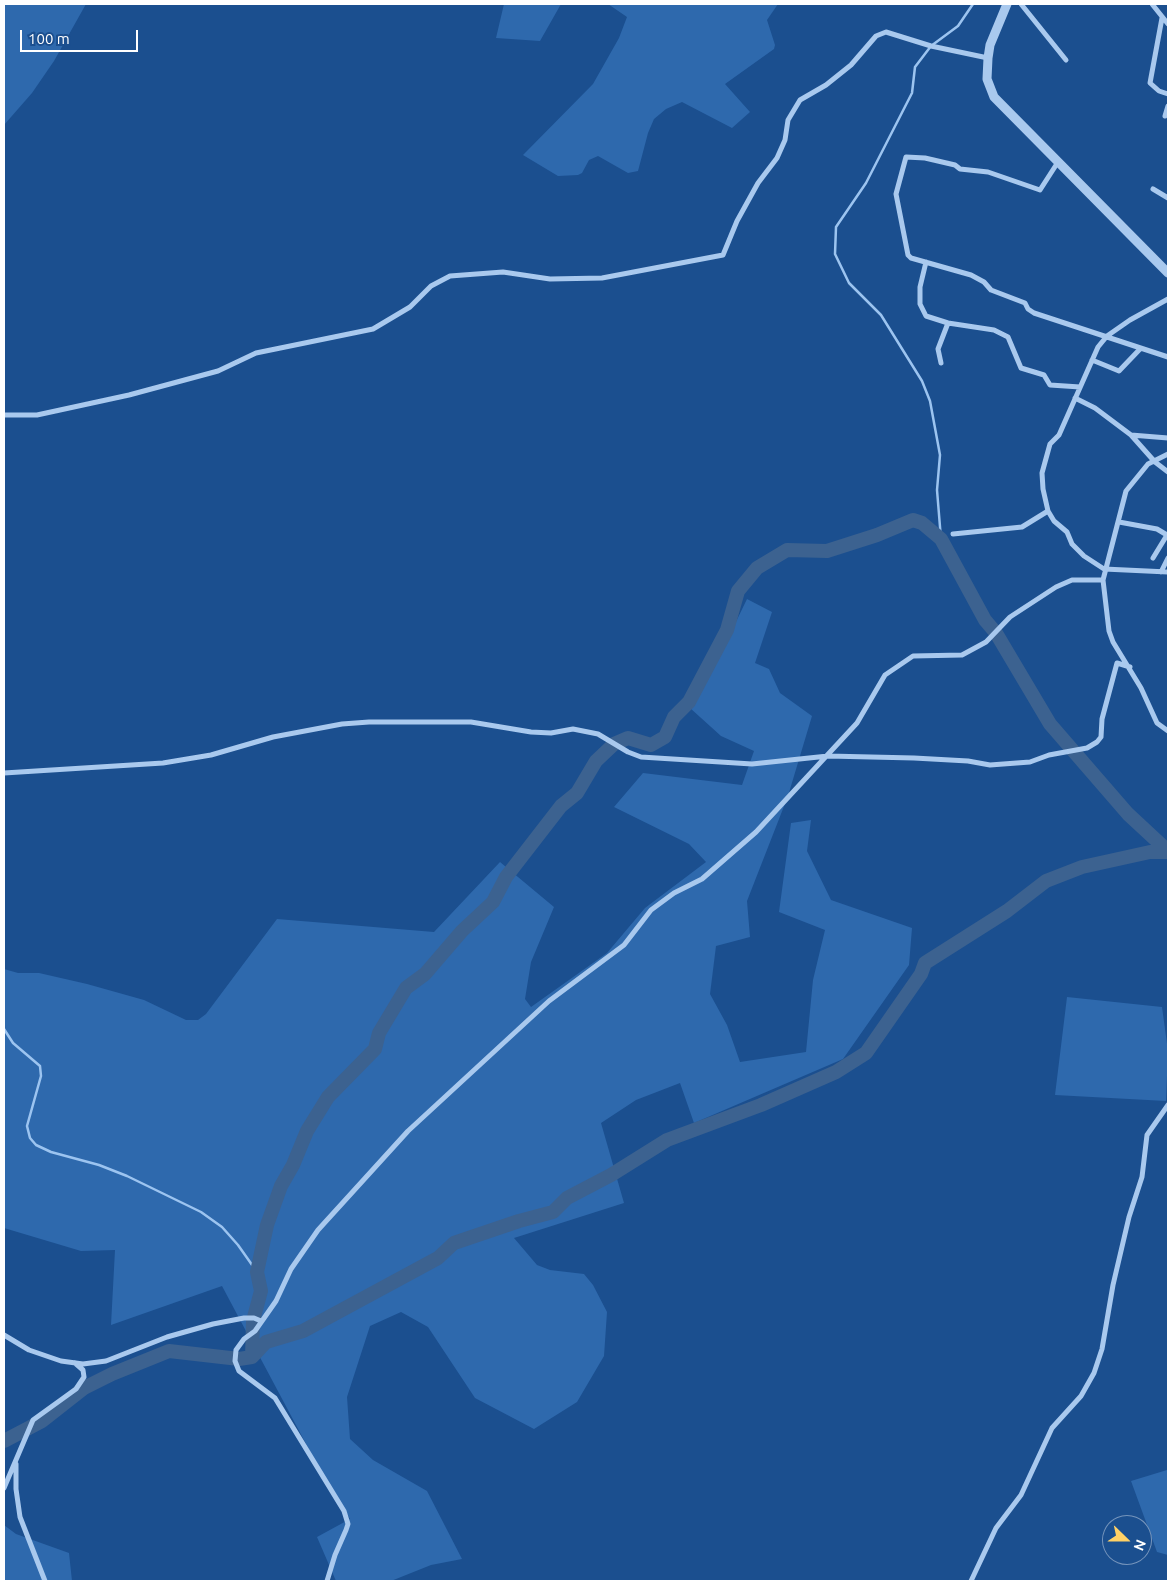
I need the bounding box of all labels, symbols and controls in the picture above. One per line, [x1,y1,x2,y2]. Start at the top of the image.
scale bar [22,20,140,52]
text: 100 m [28,30,70,47]
north arrow [1102,1515,1152,1565]
text: N [1131,1537,1149,1553]

